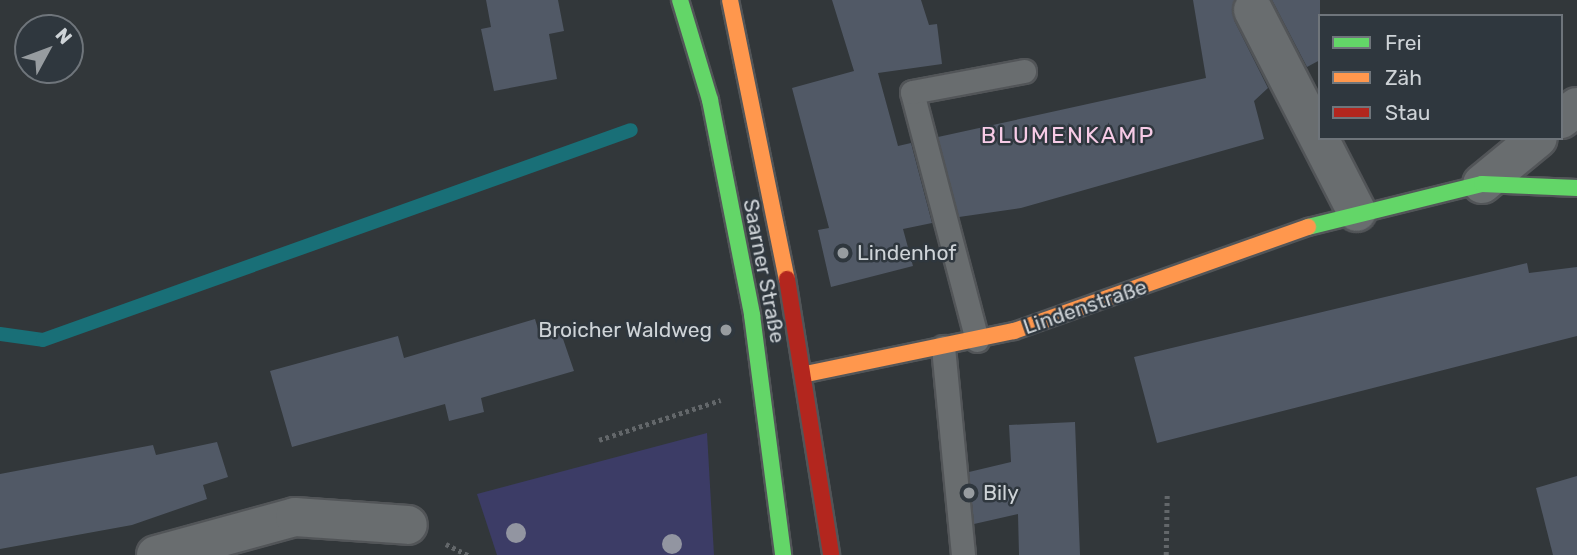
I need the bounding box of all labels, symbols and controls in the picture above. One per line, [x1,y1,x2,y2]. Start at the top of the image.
north arrow [14,14,84,84]
legend [1318,14,1563,140]
text: N [51,23,77,49]
text: Frei [1385,30,1422,55]
text: Zäh [1385,65,1422,90]
text: Stau [1385,100,1431,125]
district label: BLUMENKAMP [982,121,1154,149]
street label: Saarner Straße [738,197,790,345]
place label: Lindenhof [857,240,956,266]
marker: Lindenhof [835,245,851,261]
street label: Lindenstraße [1020,274,1150,340]
place label: Broicher Waldweg [537,317,712,343]
marker: Broicher Waldweg [718,322,734,338]
place label: Bily [983,480,1019,506]
marker: Bily [961,485,977,501]

